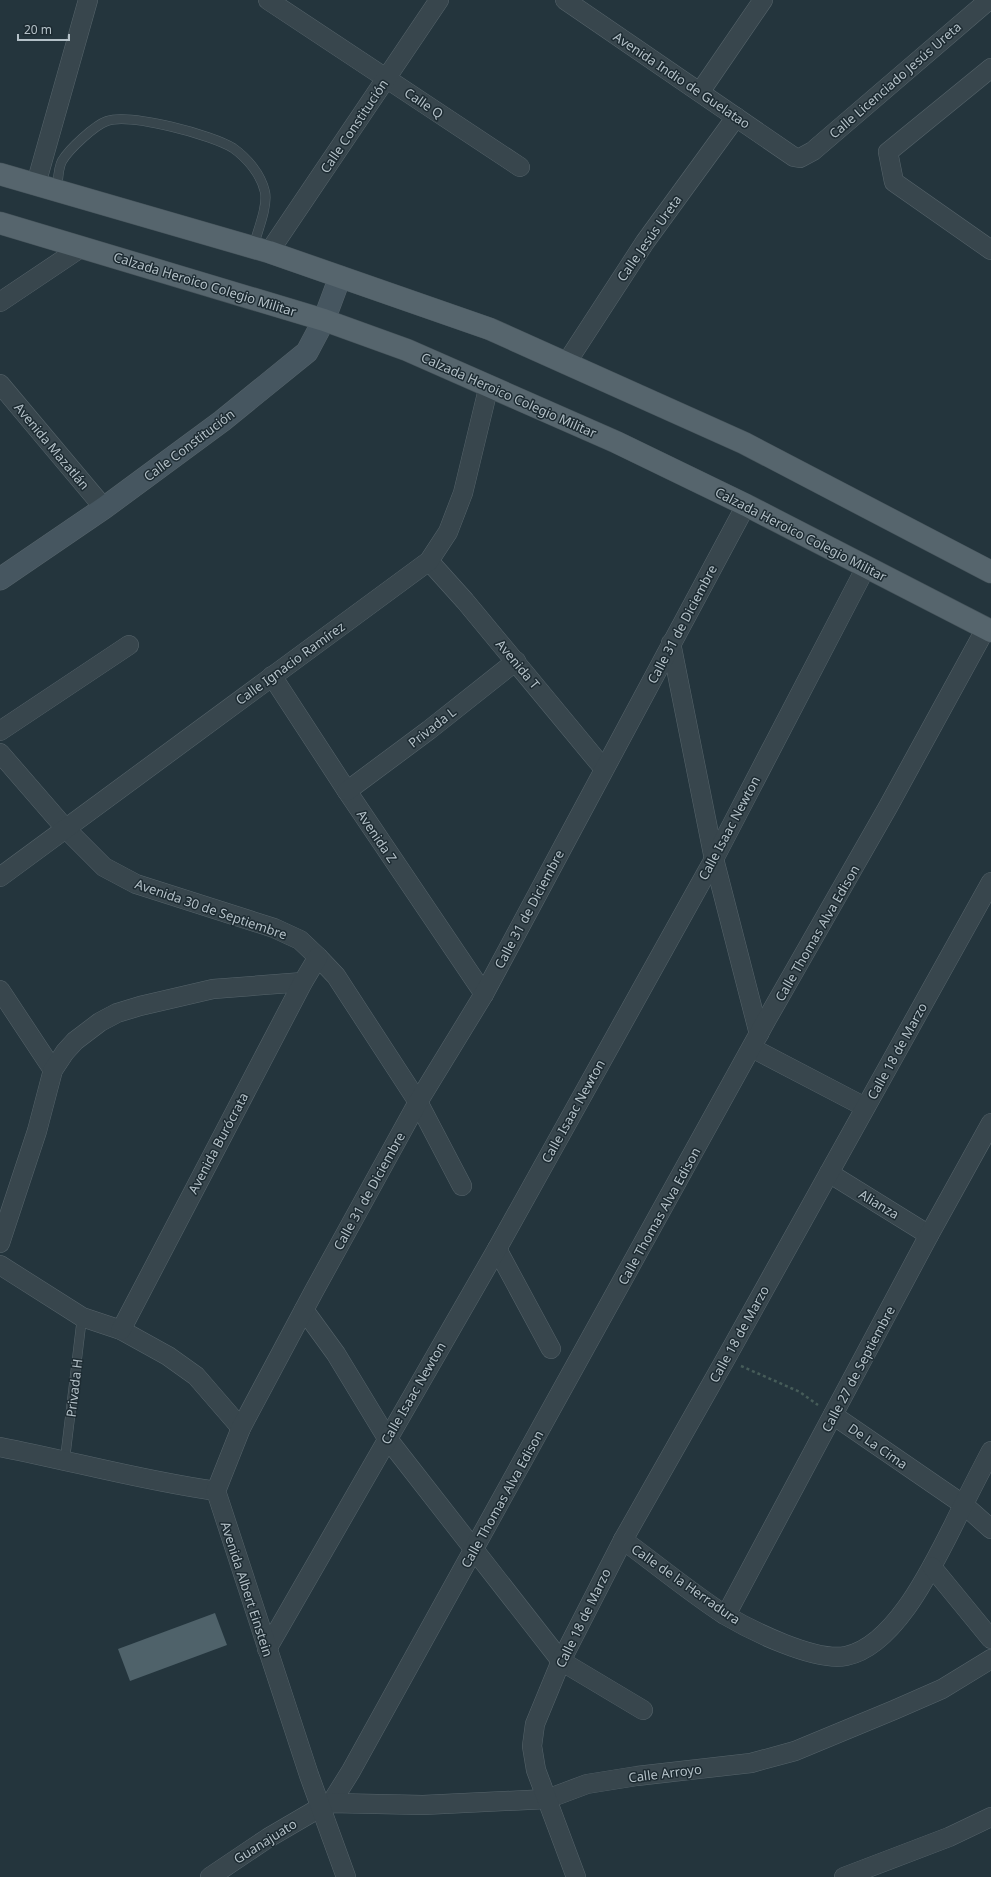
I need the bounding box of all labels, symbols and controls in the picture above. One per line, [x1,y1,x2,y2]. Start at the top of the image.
scale bar [18,16,69,42]
street label: Calle Licenciado Jesús Ureta [825,18,965,142]
text: 20 m [24,21,52,38]
street label: Avenida Indio de Guelatao [610,27,754,133]
street label: Calle Constitución [316,76,392,176]
street label: Calle Q [401,83,447,123]
street label: Calle Jesús Ureta [612,191,686,285]
street label: Calzada Heroico Colegio Militar [111,248,299,321]
street label: Calzada Heroico Colegio Militar [418,348,600,442]
street label: Avenida Mazatlán [10,399,94,493]
street label: Calle Constitución [140,405,238,485]
street label: Calzada Heroico Colegio Militar [712,483,890,585]
street label: Calle 31 de Diciembre [643,561,721,687]
street label: Calle Ignacio Ramírez [232,617,348,709]
street label: Avenida T [492,635,545,693]
street label: Privada L [404,703,460,751]
street label: Calle Isaac Newton [694,773,764,883]
street label: Avenida Z [353,806,401,866]
street label: Calle 31 de Diciembre [490,846,568,972]
street label: Calle Thomas Alva Edison [771,861,863,1005]
street label: Avenida 30 de Septiembre [133,874,289,944]
street label: Calle 18 de Marzo [863,999,931,1103]
street label: Calle Isaac Newton [537,1056,609,1166]
street label: Avenida Burócrata [184,1089,252,1197]
street label: Calle 31 de Diciembre [329,1129,409,1253]
street label: Calle Thomas Alva Edison [614,1144,704,1288]
street label: Alianza [856,1185,902,1223]
street label: Calle 18 de Marzo [705,1282,773,1386]
street label: Calle 27 de Septiembre [817,1303,899,1435]
street label: Calle Isaac Newton [376,1338,450,1448]
street label: Privada H [61,1358,87,1418]
street label: De La Cima [845,1419,911,1473]
street label: Calle Thomas Alva Edison [457,1427,547,1571]
street label: Avenida Albert Einstein [217,1519,277,1659]
street label: Calle de la Herradura [628,1540,744,1628]
street label: Calle 18 de Marzo [551,1565,615,1671]
street label: Calle Arroyo [627,1760,703,1786]
street label: Guanajuato [230,1814,300,1868]

